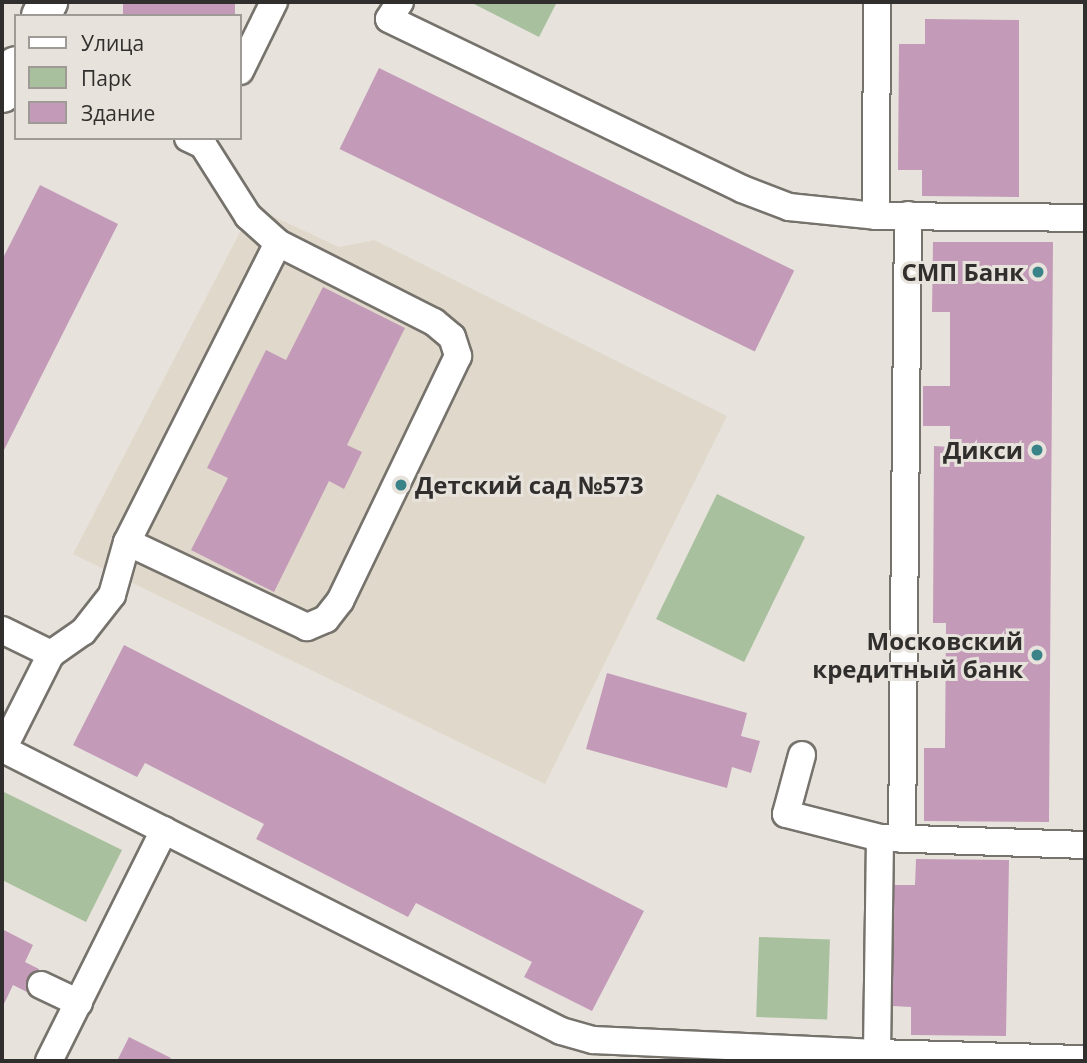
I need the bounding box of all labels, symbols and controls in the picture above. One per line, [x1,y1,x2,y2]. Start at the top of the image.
legend [14,14,242,140]
text: Улица [81,29,144,57]
text: Парк [81,64,132,92]
text: Здание [81,99,155,127]
place label: СМП Банк [901,258,1024,286]
marker: СМП Банк [1030,264,1046,280]
place label: Дикси [943,436,1023,464]
marker: Дикси [1029,442,1045,458]
place label: Детский сад №573 [415,471,644,499]
marker: Детский сад №573 [393,477,409,493]
place label: Московский кредитный банк [812,627,1023,683]
marker: Московский кредитный банк [1029,647,1045,663]

